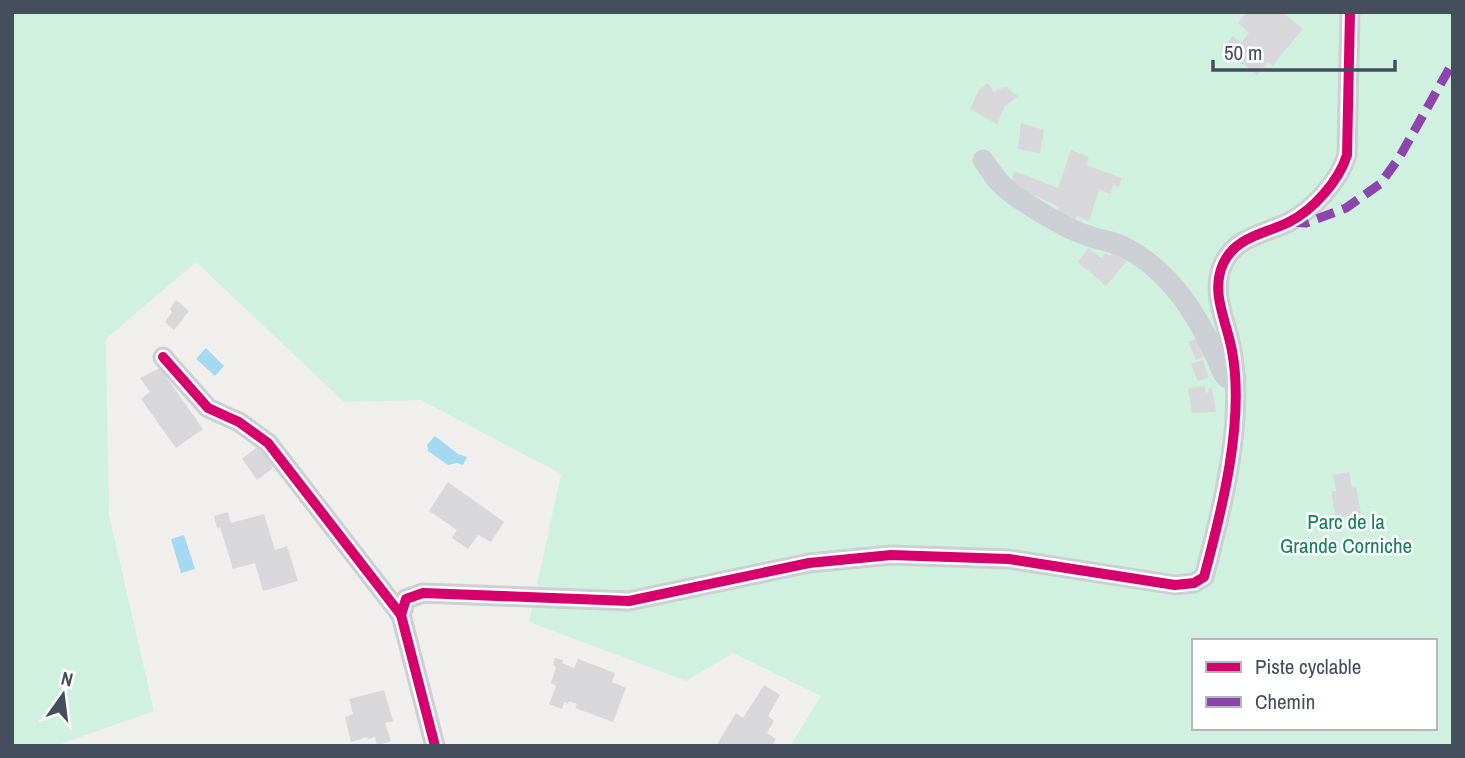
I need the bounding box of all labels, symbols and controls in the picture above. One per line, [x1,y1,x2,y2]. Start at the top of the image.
scale bar [1213,28,1395,72]
text: 50 m [1224,38,1262,67]
park label: Parc de la Grande Corniche [1280,507,1412,560]
legend [1192,639,1437,730]
text: Piste cyclable [1255,652,1361,681]
north arrow [28,660,98,730]
text: N [59,665,76,692]
text: Chemin [1255,687,1315,716]

